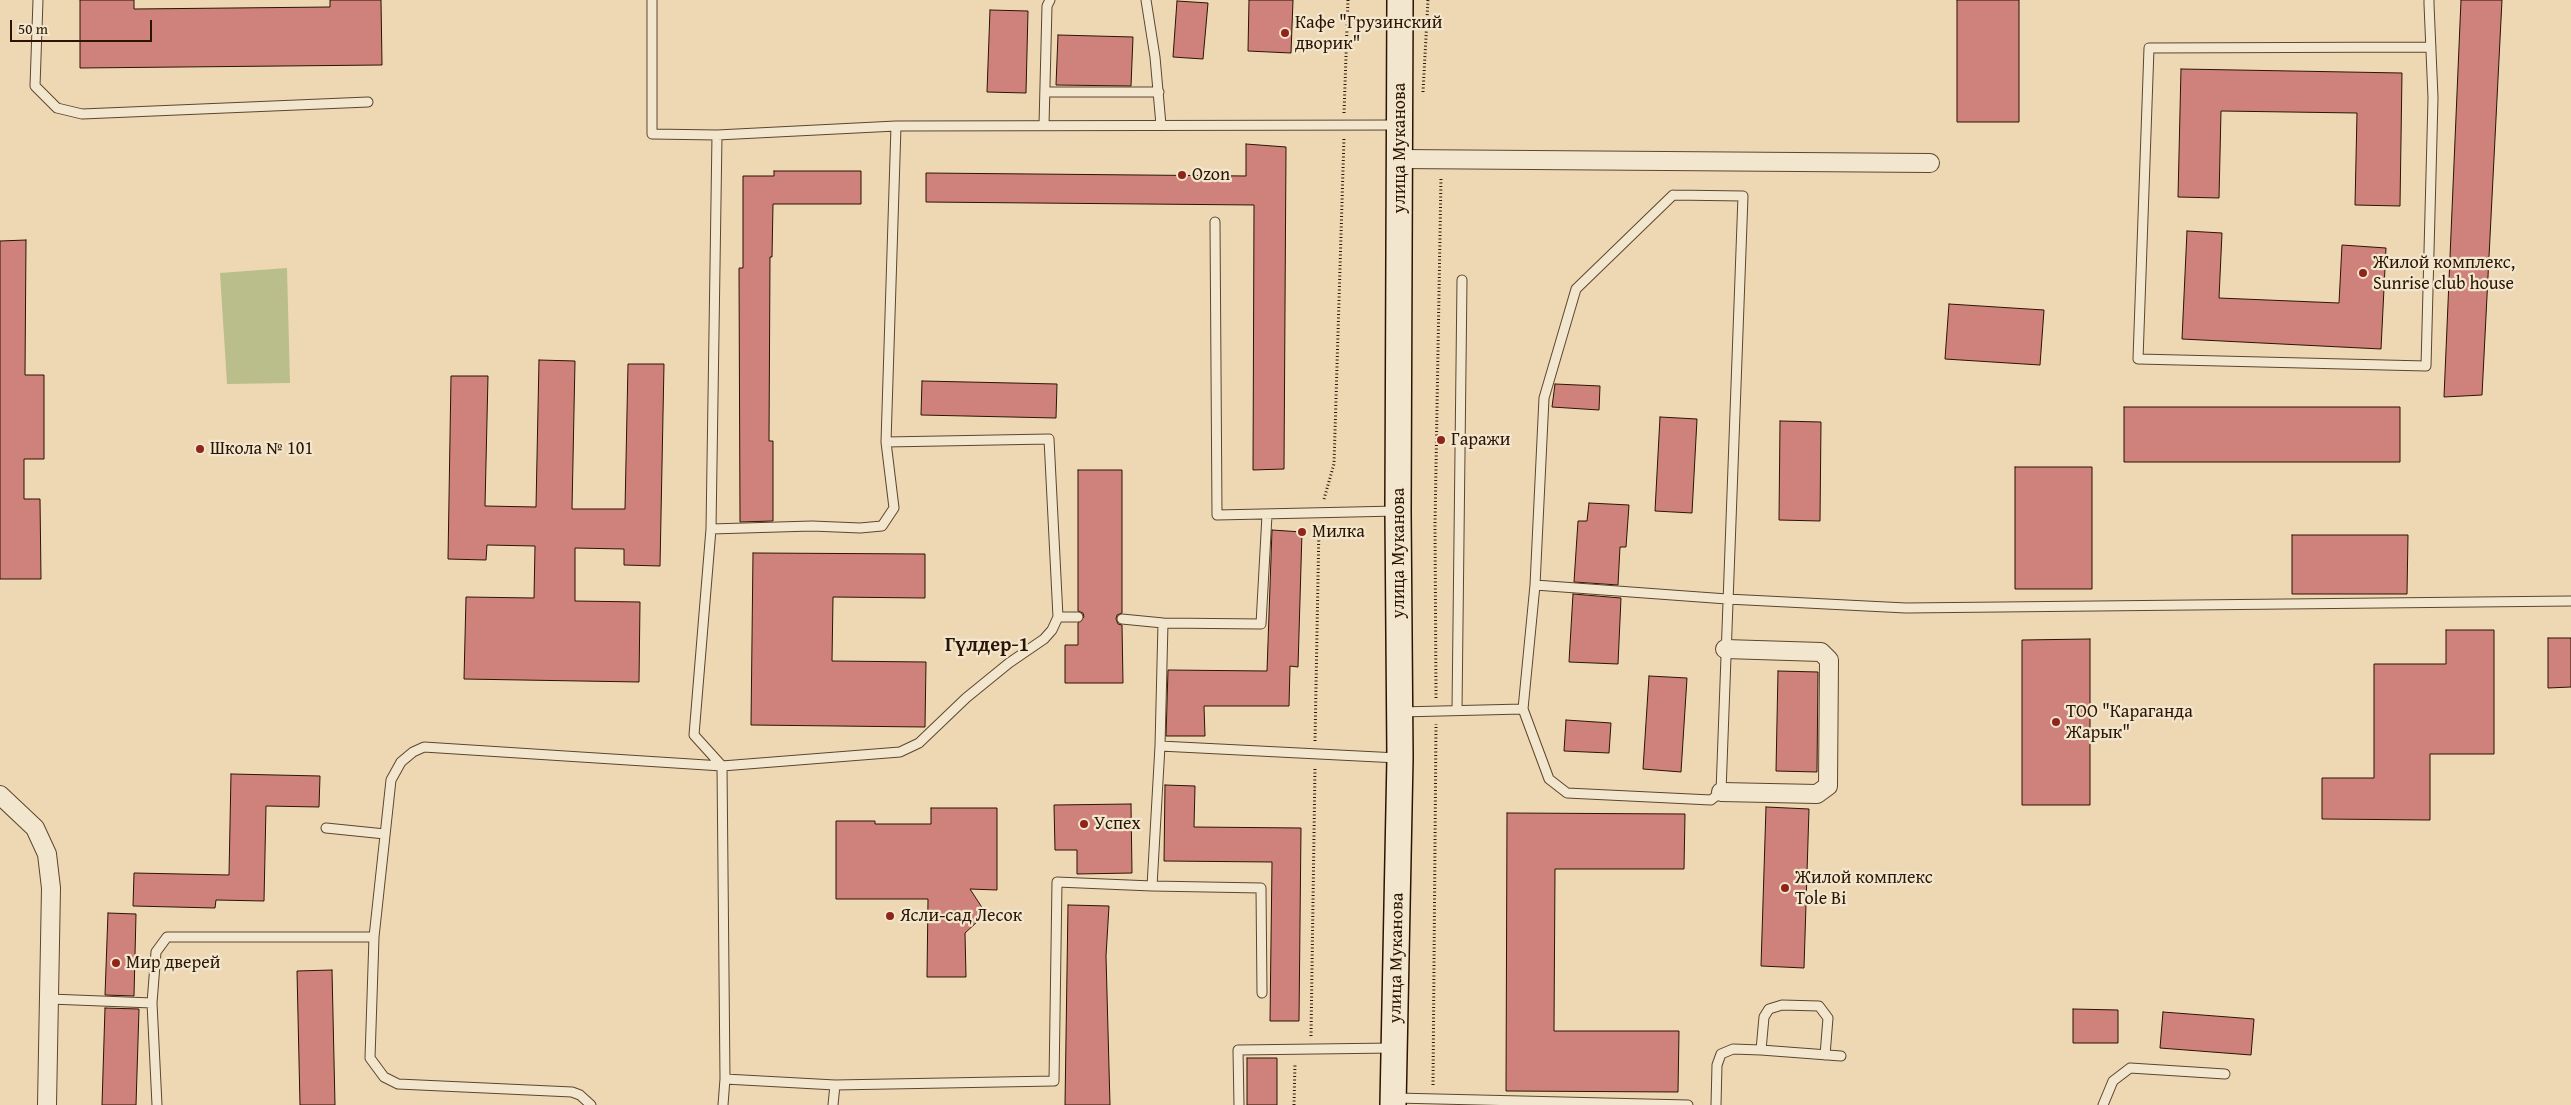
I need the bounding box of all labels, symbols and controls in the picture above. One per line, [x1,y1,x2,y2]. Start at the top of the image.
scale bar [12,10,155,42]
place label: Кафе "Грузинский дворик" [1295,12,1442,54]
text: 50 m [18,18,48,39]
marker: Кафе "Грузинский дворик" [1279,27,1291,39]
street label: улица Муканова [1389,83,1411,213]
place label: Ozon [1192,164,1230,186]
marker: Ozon [1176,169,1188,181]
place label: Жилой комплекс, Sunrise club house [2373,252,2515,294]
marker: Жилой комплекс, Sunrise club house [2357,267,2369,279]
place label: Гаражи [1451,429,1510,451]
marker: Гаражи [1435,434,1447,446]
place label: Школа № 101 [210,438,313,460]
marker: Школа № 101 [194,443,206,455]
street label: улица Муканова [1388,488,1410,618]
place label: Милка [1312,521,1365,543]
marker: Милка [1296,526,1308,538]
district label: Гүлдер-1 [945,634,1029,658]
place label: ТОО "Караганда Жарык" [2066,701,2193,744]
marker: ТОО "Караганда Жарык" [2050,716,2062,728]
place label: Успех [1094,813,1141,835]
marker: Успех [1078,818,1090,830]
place label: Жилой комплекс Tole Bi [1795,867,1933,910]
marker: Жилой комплекс Tole Bi [1779,882,1791,894]
street label: улица Муканова [1385,892,1409,1024]
place label: Ясли-сад Лесок [900,905,1022,927]
marker: Ясли-сад Лесок [884,910,896,922]
place label: Мир дверей [126,952,220,974]
marker: Мир дверей [110,957,122,969]

